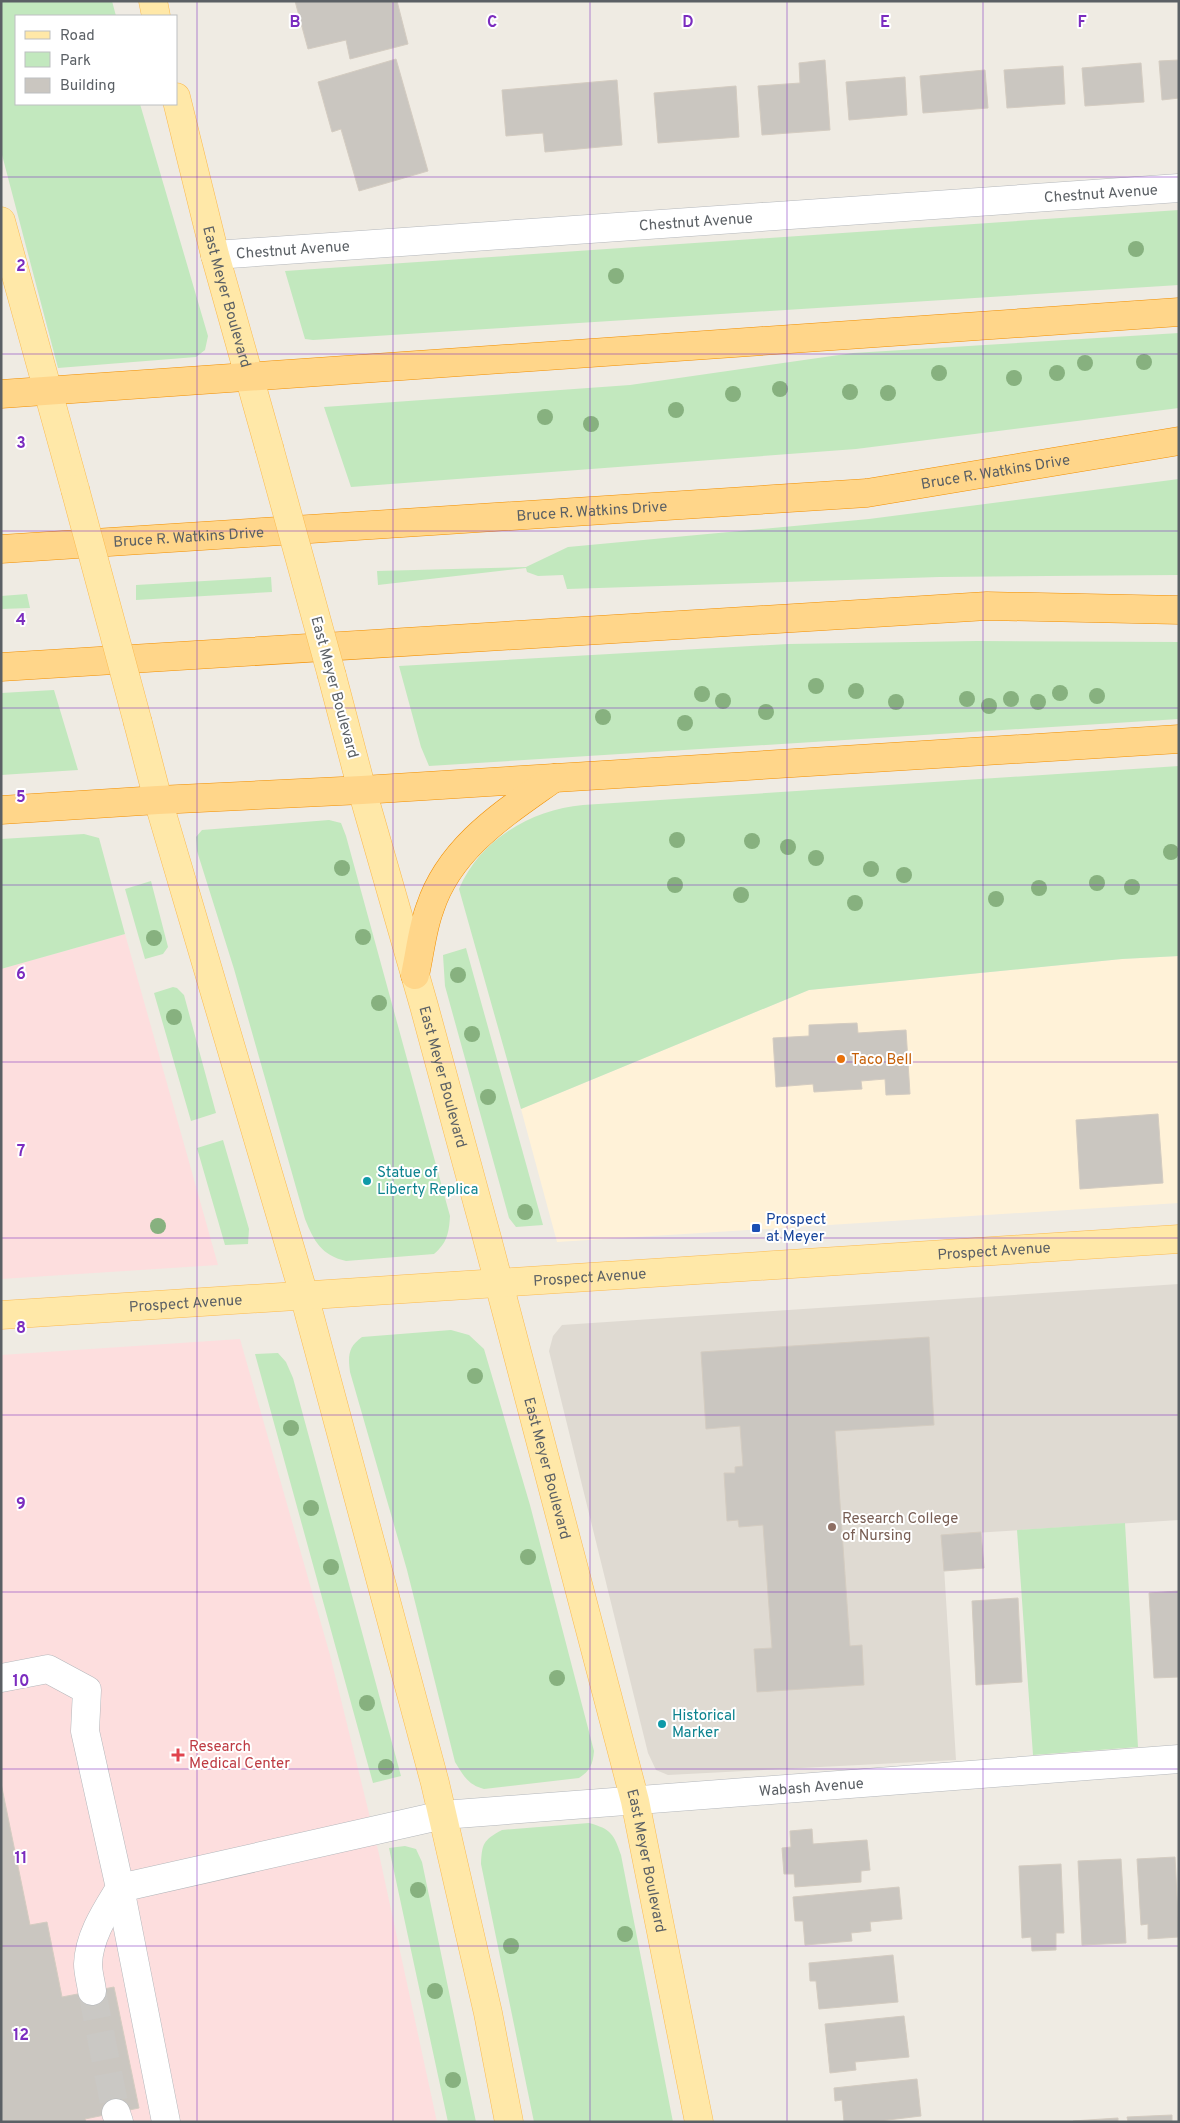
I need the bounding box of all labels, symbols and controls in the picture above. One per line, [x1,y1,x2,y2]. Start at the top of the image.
text: B [289,13,301,33]
text: C [487,13,497,33]
text: D [682,13,694,33]
text: E [880,13,890,33]
text: F [1077,13,1087,33]
legend [15,15,178,105]
text: Road [60,27,95,46]
text: Park [60,52,91,71]
text: Building [60,77,115,96]
street label: Chestnut Avenue [1043,181,1158,208]
street label: Chestnut Avenue [638,210,753,237]
street label: East Meyer Boulevard [197,224,254,370]
street label: Chestnut Avenue [235,238,350,265]
text: 2 [16,257,26,277]
text: 3 [16,434,26,454]
street label: Bruce R. Watkins Drive [920,451,1072,495]
street label: Bruce R. Watkins Drive [516,498,668,527]
street label: Bruce R. Watkins Drive [113,524,265,553]
text: 4 [16,611,26,631]
street label: East Meyer Boulevard [305,614,362,760]
text: 5 [16,788,26,808]
text: 6 [16,965,26,985]
street label: East Meyer Boulevard [413,1004,470,1150]
place label: Taco Bell [851,1051,912,1070]
marker: Taco Bell [835,1053,847,1065]
text: 7 [17,1142,25,1162]
place label: Statue of Liberty Replica [377,1164,478,1200]
marker: Statue of Liberty Replica [361,1175,373,1187]
place label: Prospect at Meyer [766,1211,826,1247]
marker: Prospect at Meyer [750,1222,762,1234]
street label: Prospect Avenue [937,1239,1051,1266]
street label: Prospect Avenue [533,1265,647,1292]
street label: Prospect Avenue [129,1291,243,1318]
text: 8 [16,1319,26,1339]
street label: East Meyer Boulevard [518,1395,574,1542]
text: 9 [16,1495,26,1515]
place label: Research College of Nursing [842,1510,958,1546]
marker: Research College of Nursing [826,1521,838,1533]
text: 10 [13,1672,29,1692]
place label: Historical Marker [672,1707,736,1743]
marker: Historical Marker [656,1718,668,1730]
place label: Research Medical Center [189,1738,290,1774]
marker: Research Medical Center [171,1748,185,1762]
street label: Wabash Avenue [758,1775,865,1802]
street label: East Meyer Boulevard [621,1787,669,1935]
text: 11 [15,1849,27,1869]
text: 12 [13,2026,29,2046]

